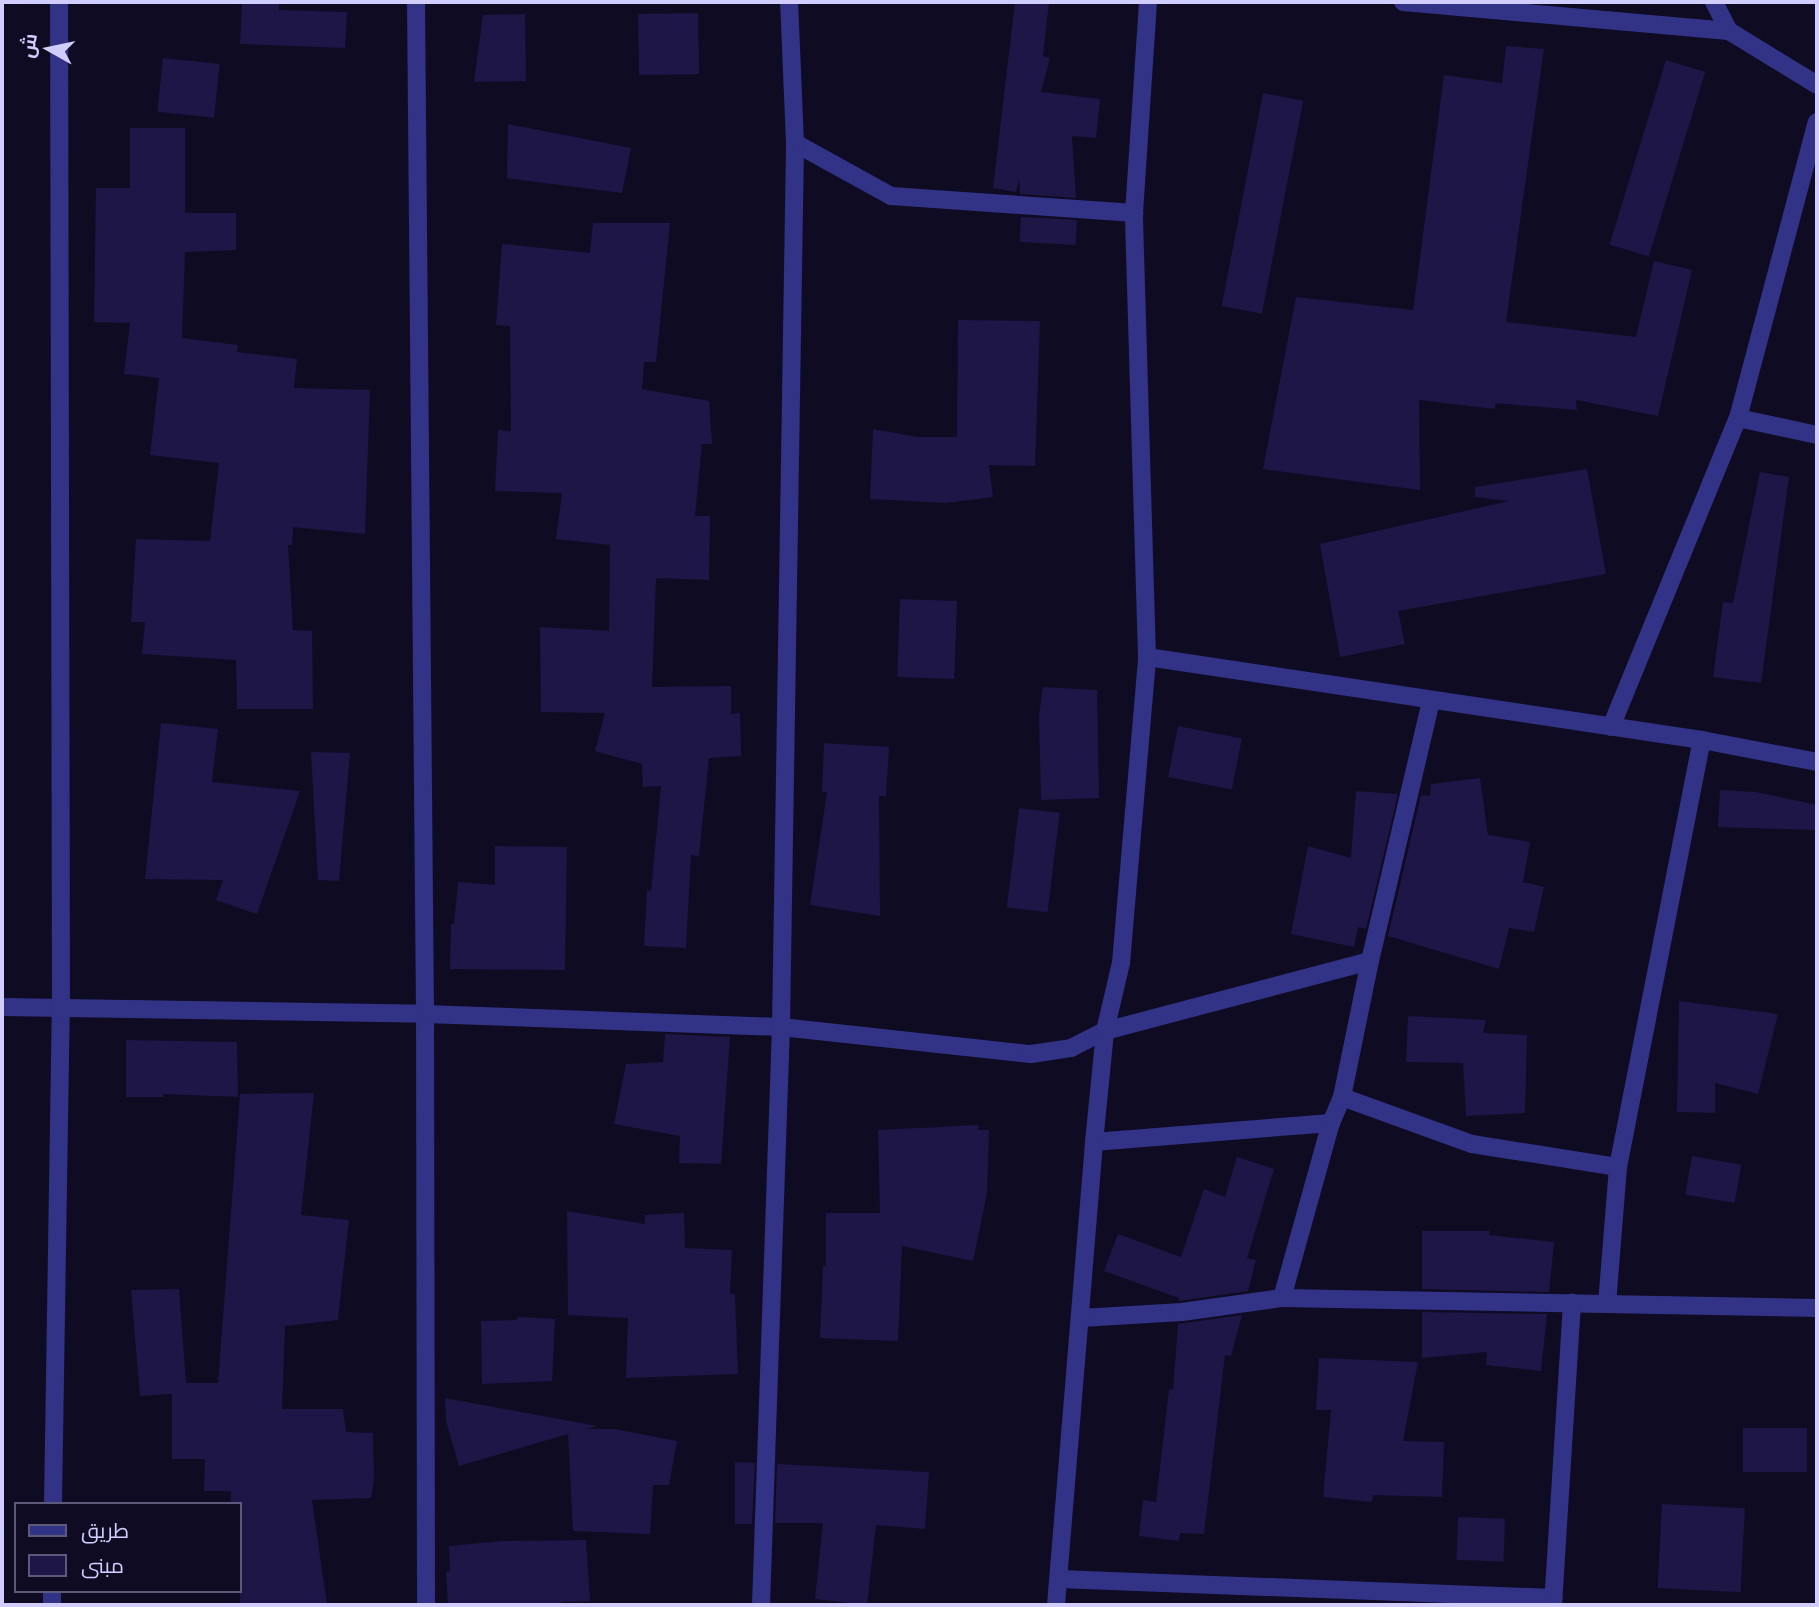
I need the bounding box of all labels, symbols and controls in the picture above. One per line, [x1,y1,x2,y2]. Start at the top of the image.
north arrow [14,14,84,84]
text: ش [14,32,41,59]
legend [14,1502,242,1593]
text: طريق [81,1517,129,1542]
text: مبنى [81,1552,124,1577]

